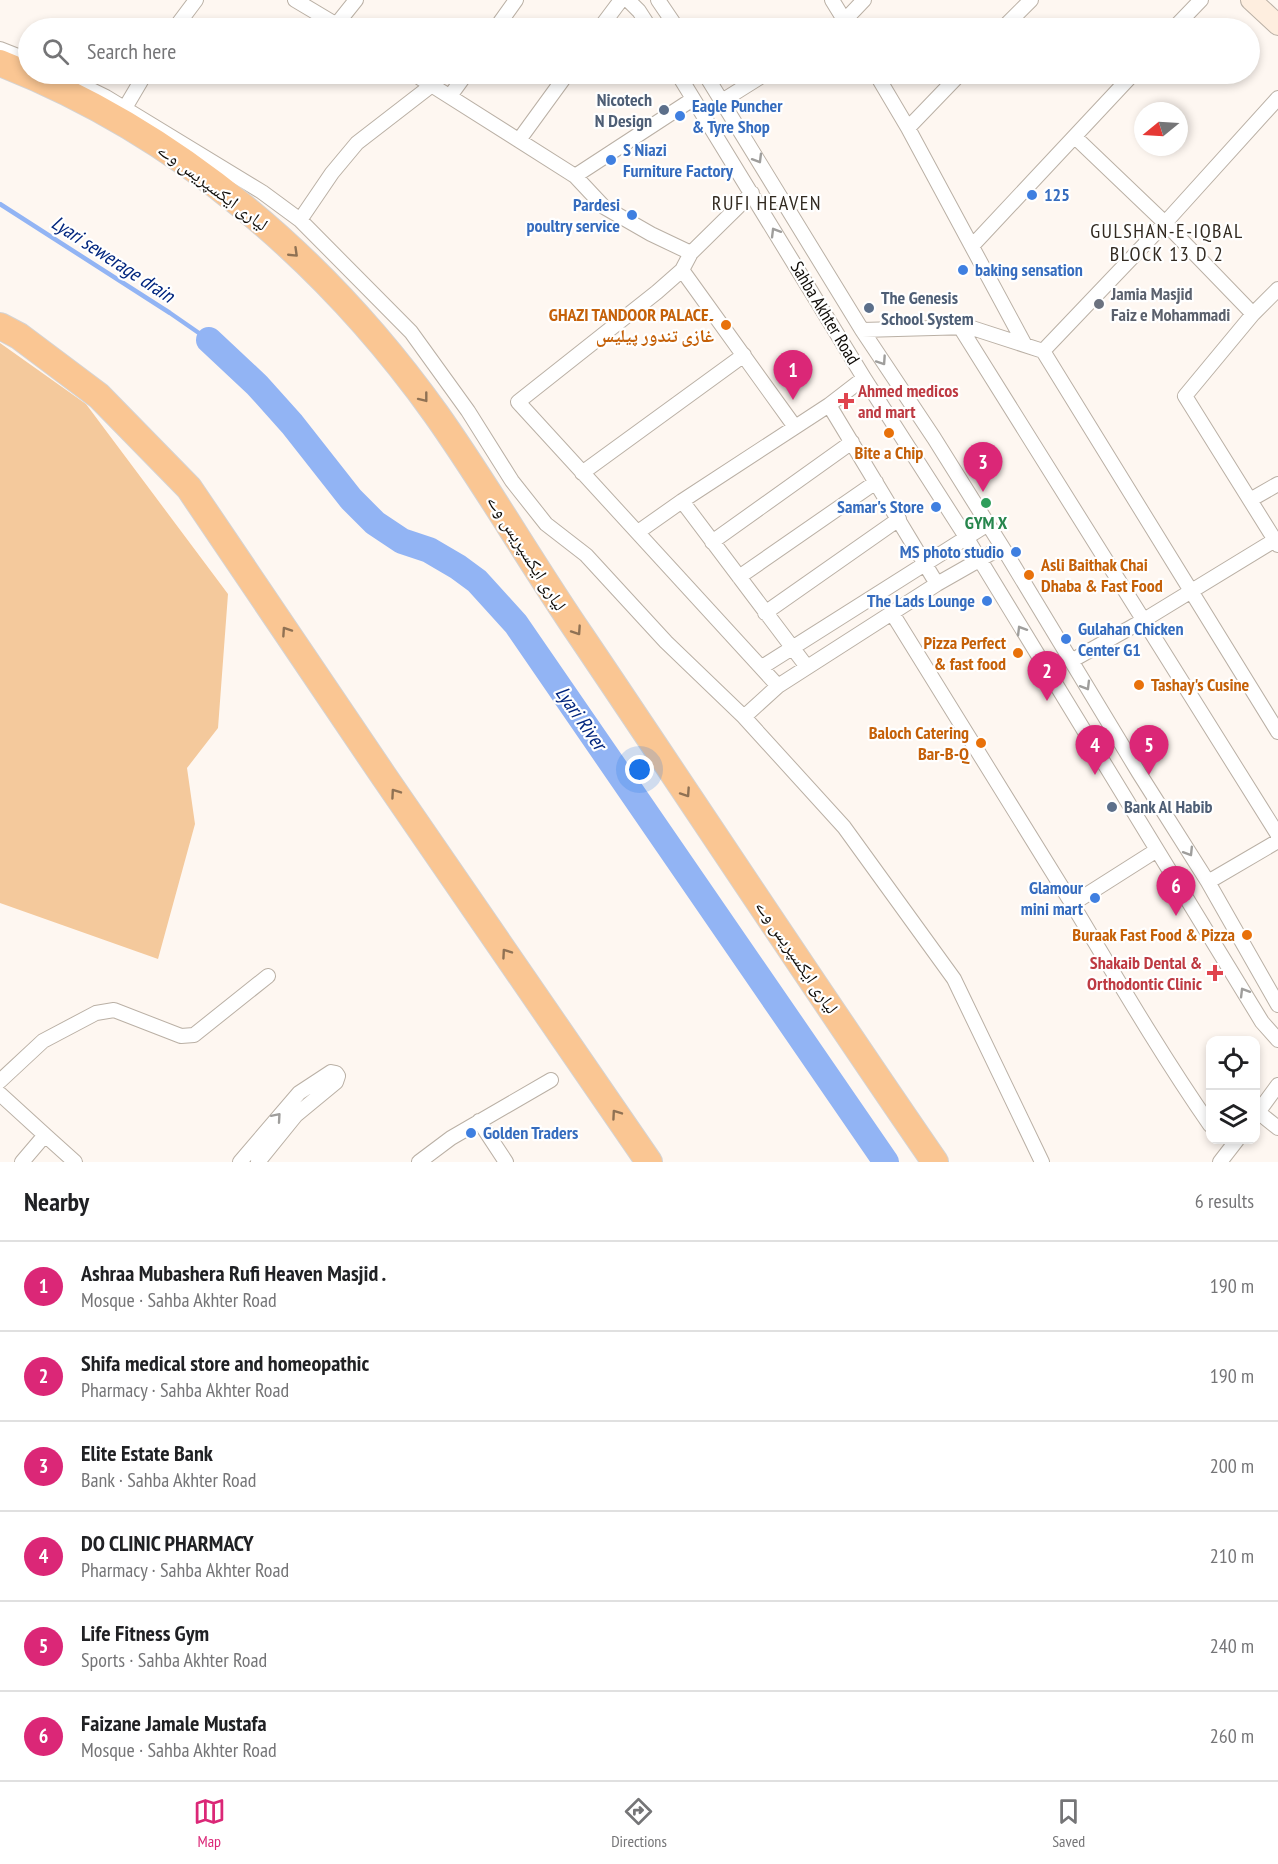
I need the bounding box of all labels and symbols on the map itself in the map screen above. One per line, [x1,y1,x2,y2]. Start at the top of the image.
place label: Nicotech N Design [595,88,652,132]
place label: Eagle Puncher & Tyre Shop [692,94,783,138]
north arrow [1134,102,1188,156]
marker: Nicotech N Design [657,103,671,117]
marker: Eagle Puncher & Tyre Shop [673,109,687,123]
street label: لیاری ایکسپریس وے [154,138,273,236]
place label: S Niazi Furniture Factory [623,138,734,182]
marker: S Niazi Furniture Factory [604,153,618,167]
one-way arrow [750,153,762,163]
place label: 125 [1044,183,1070,206]
marker: 125 [1025,188,1039,202]
district label: RUFI HEAVEN [712,190,822,216]
place label: Pardesi poultry service [526,193,620,237]
marker: Pardesi poultry service [625,208,639,222]
water label: Lyari sewerage drain [47,210,180,309]
district label: GULSHAN-E-IQBAL BLOCK 13 D 2 [1090,218,1244,267]
one-way arrow [771,228,782,238]
one-way arrow [287,245,298,256]
street label: Sahba Akhter Road [786,257,865,369]
place label: baking sensation [975,258,1083,281]
marker: baking sensation [956,263,970,277]
place label: Jamia Masjid Faiz e Mohammadi [1110,282,1230,326]
place label: The Genesis School System [881,286,974,330]
marker: Jamia Masjid Faiz e Mohammadi [1092,297,1106,311]
marker: The Genesis School System [862,301,876,315]
place label: GHAZI TANDOOR PALACE۔ غازی تندور پیلیس [549,303,714,347]
marker: GHAZI TANDOOR PALACE۔ غازی تندور پیلیس [719,318,733,332]
pin: 1 [774,350,812,400]
one-way arrow [875,354,886,365]
place label: Ahmed medicos and mart [857,379,959,423]
one-way arrow [416,392,427,403]
marker: Ahmed medicos and mart [839,394,853,408]
marker: Bite a Chip [882,426,896,440]
place label: Bite a Chip [855,441,923,464]
pin: 3 [964,442,1002,492]
street label: لیاری ایکسپریس وے [483,491,572,615]
place label: Samar's Store [837,495,924,518]
marker: GYM X [979,496,993,510]
marker: Samar's Store [929,500,943,514]
place label: GYM X [965,511,1008,534]
place label: MS photo studio [900,540,1004,563]
marker: MS photo studio [1009,545,1023,559]
place label: Asli Baithak Chai Dhaba & Fast Food [1040,553,1163,597]
marker: Asli Baithak Chai Dhaba & Fast Food [1022,568,1036,582]
place label: The Lads Lounge [867,589,975,612]
marker: The Lads Lounge [980,594,994,608]
place label: Gulahan Chicken Center G1 [1078,617,1184,661]
one-way arrow [570,624,581,635]
one-way arrow [1016,626,1028,636]
one-way arrow [282,627,293,638]
place label: Pizza Perfect & fast food [923,631,1007,675]
marker: Gulahan Chicken Center G1 [1059,632,1073,646]
marker: Pizza Perfect & fast food [1011,646,1025,660]
pin: 2 [1028,652,1066,701]
place label: Tashay's Cusine [1151,673,1250,696]
marker: Tashay's Cusine [1132,678,1146,692]
one-way arrow [1079,680,1091,690]
water label: Lyari River [550,681,614,757]
place label: Baloch Catering Bar-B-Q [869,721,970,765]
pin: 4 [1076,726,1114,775]
pin: 5 [1130,726,1168,775]
marker: Baloch Catering Bar-B-Q [974,736,988,750]
your location [625,755,654,784]
one-way arrow [679,786,690,797]
one-way arrow [391,788,402,799]
place label: Bank Al Habib [1124,795,1213,818]
marker: Bank Al Habib [1105,800,1119,814]
one-way arrow [1182,845,1193,856]
pin: 6 [1156,866,1196,916]
place label: Glamour mini mart [1021,876,1084,920]
marker: Glamour mini mart [1088,891,1102,905]
street label: لیاری ایکسپریس وے [751,896,844,1018]
place label: Buraak Fast Food & Pizza [1072,923,1235,946]
marker: Buraak Fast Food & Pizza [1240,928,1254,942]
one-way arrow [502,949,513,960]
place label: Shakaib Dental & Orthodontic Clinic [1087,951,1203,995]
marker: Shakaib Dental & Orthodontic Clinic [1206,964,1224,982]
one-way arrow [1240,988,1252,998]
one-way arrow [612,1109,623,1120]
one-way arrow [270,1113,281,1124]
place label: Golden Traders [483,1121,578,1144]
marker: Golden Traders [464,1126,478,1140]

